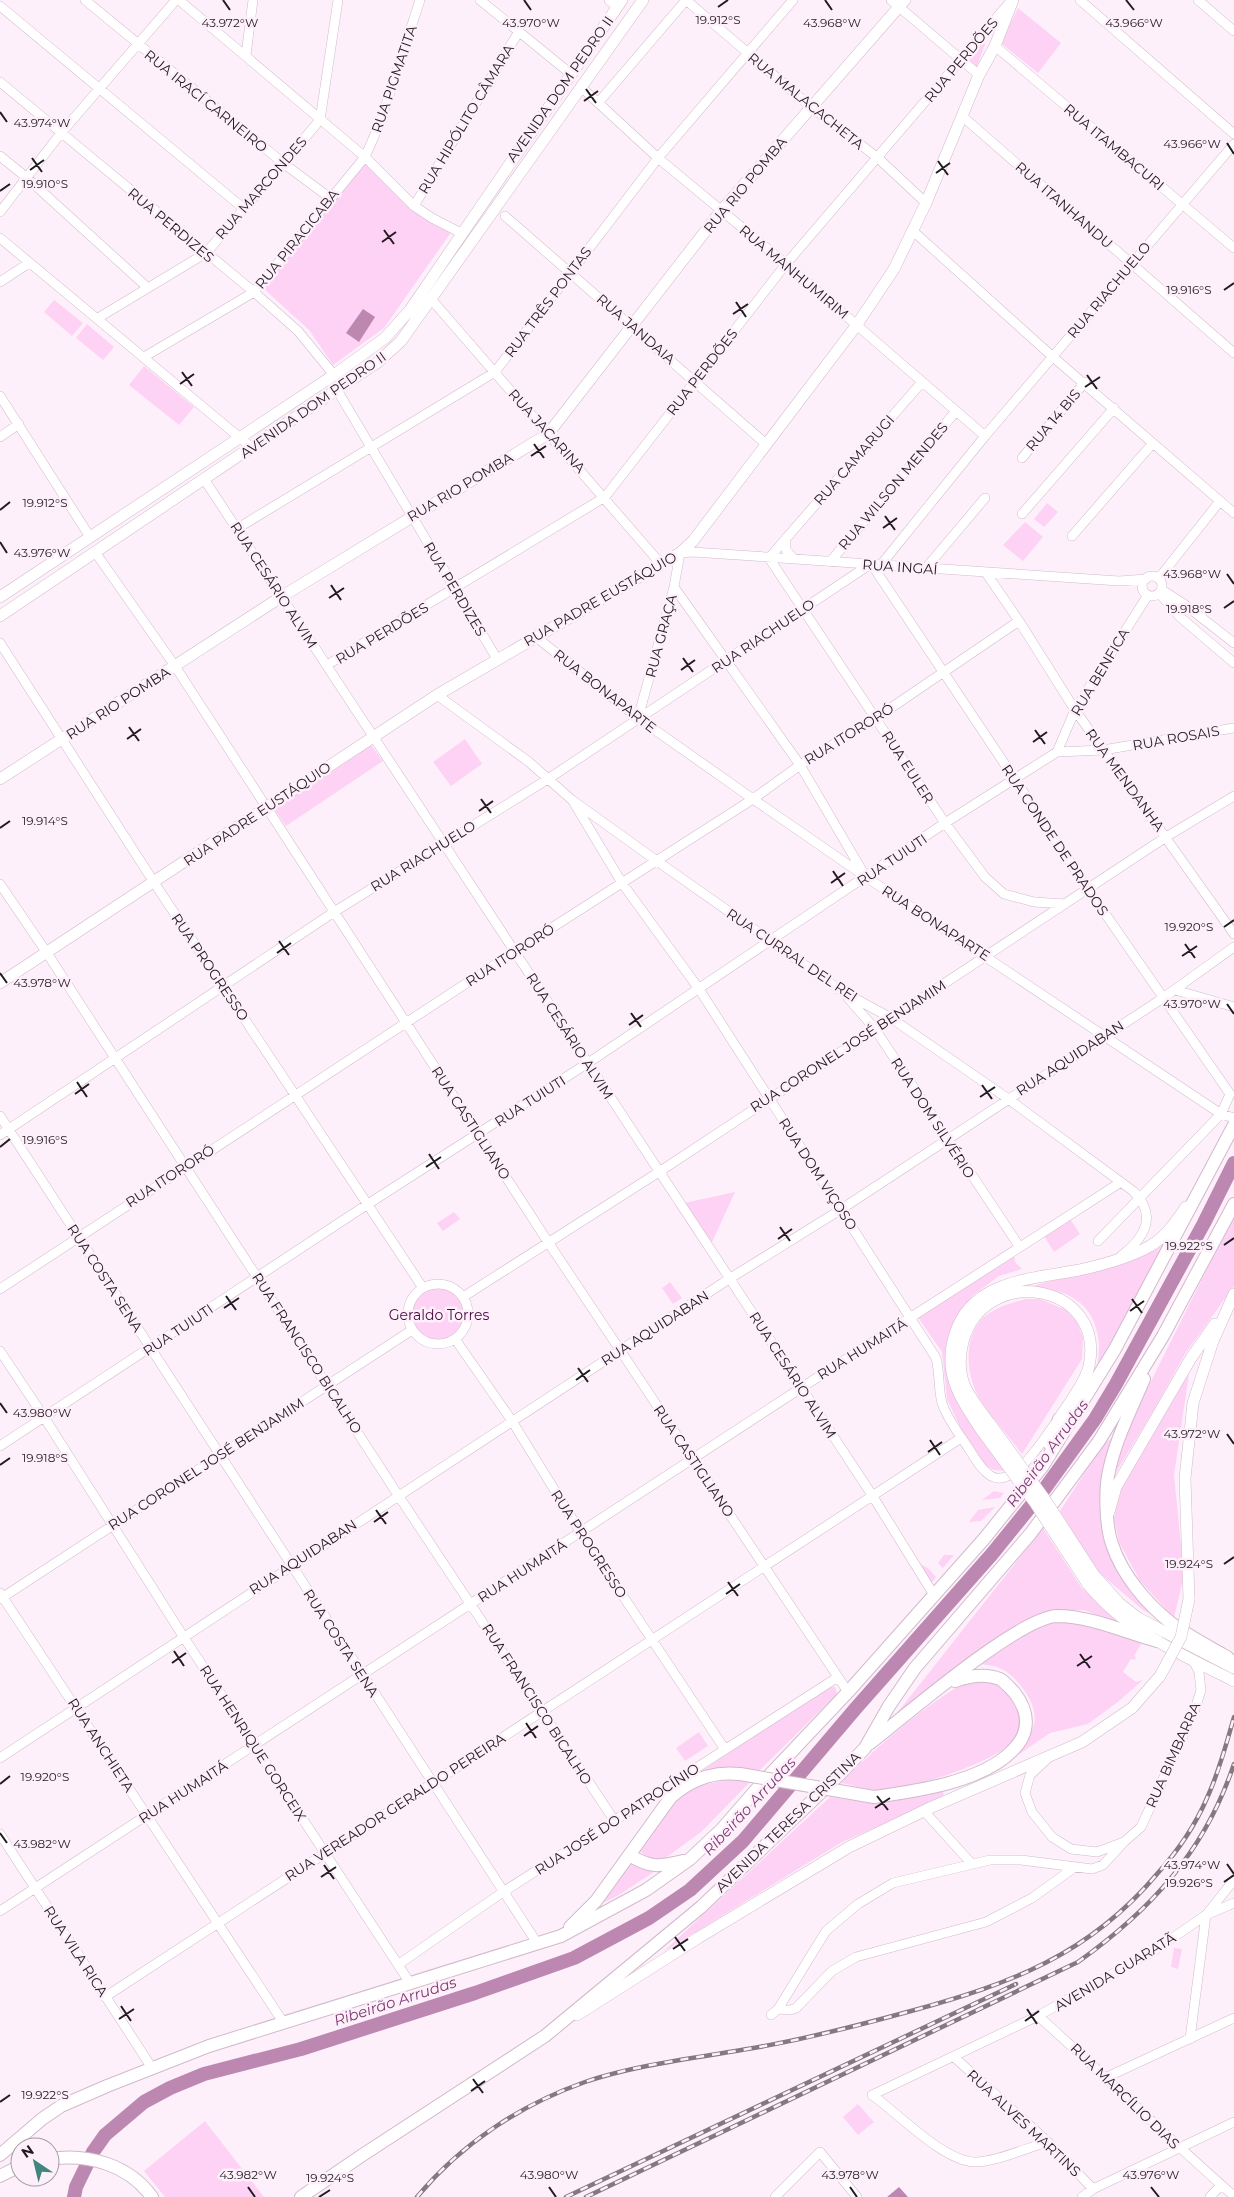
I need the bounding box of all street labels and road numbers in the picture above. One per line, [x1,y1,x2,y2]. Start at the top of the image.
street label: AVENIDA DOM PEDRO II [503,12,617,166]
street label: RUA PERDÕES [920,14,1002,106]
street label: RUA PIGMATITA [367,22,421,135]
street label: RUA HIPÓLITO CÂMARA [414,40,518,197]
street label: RUA IRACÍ CARNEIRO [141,46,271,156]
street label: RUA MALACACHETA [744,49,868,154]
street label: RUA ITAMBACURI [1060,100,1168,194]
street label: RUA RIO POMBA [699,132,791,237]
street label: RUA MARCONDES [211,133,311,243]
street label: RUA ITANHANDU [1012,158,1116,252]
street label: RUA PERDIZES [124,184,218,266]
street label: RUA PIRACICABA [251,185,343,293]
street label: RUA MANHUMIRIM [736,221,852,323]
street label: RUA RIACHUELO [1063,238,1155,342]
street label: RUA TRÊS PONTAS [501,243,595,361]
street label: RUA JANDAIA [593,290,680,369]
street label: RUA PERDÕES [662,325,742,419]
street label: AVENIDA DOM PEDRO II [236,348,390,462]
street label: RUA JACARINA [505,385,590,477]
street label: RUA 14 BIS [1022,385,1084,455]
street label: RUA CAMARUGI [810,411,898,509]
street label: RUA WILSON MENDES [834,418,952,554]
street label: RUA RIO POMBA [404,448,517,526]
street label: RUA CESÁRIO ALVIM [226,518,322,652]
street label: RUA PERDIZES [420,539,490,639]
street label: RUA PADRE EUSTÁQUIO [520,548,680,650]
street label: RUA INGAÍ [862,555,939,579]
street label: RUA GRAÇA [641,592,681,680]
street label: RUA RIACHUELO [708,595,818,677]
street label: RUA PERDÕES [332,598,432,668]
street label: RUA BENFICA [1067,624,1134,719]
street label: RUA BONAPARTE [550,645,660,737]
street label: RUA RIO POMBA [63,662,174,743]
street label: RUA ITORORÓ [801,699,897,769]
street label: RUA ROSAIS [1131,721,1221,755]
street label: RUA MENDANHA [1082,725,1169,836]
street label: RUA EULER [878,727,938,807]
street label: RUA PADRE EUSTÁQUIO [180,758,334,870]
street label: RUA CONDE DE PRADOS [998,761,1112,919]
street label: RUA RIACHUELO [367,816,479,896]
street label: RUA TUIUTI [853,830,931,890]
street label: RUA BONAPARTE [879,881,993,965]
street label: RUA CURRAL DEL REI [723,904,861,1006]
street label: RUA PROGRESSO [167,910,253,1024]
street label: RUA ITORORÓ [462,919,558,990]
street label: RUA CESÁRIO ALVIM [522,969,618,1103]
street label: RUA CORONEL JOSÉ BENJAMIM [747,976,949,1116]
street label: RUA AQUIDABAN [1013,1016,1127,1100]
street label: RUA DOM SILVÉRIO [887,1054,979,1182]
street label: RUA CASTIGLIANO [428,1063,515,1183]
street label: RUA TUIUTI [491,1071,569,1131]
street label: RUA DOM VIÇOSO [775,1114,861,1234]
street label: RUA ITORORÓ [122,1140,218,1211]
street label: RUA COSTA SENA [63,1221,147,1336]
street label: RUA FRANCISCO BICALHO [248,1269,366,1437]
street label: RUA AQUIDABAN [598,1286,712,1370]
street label: RUA TUIUTI [139,1300,217,1360]
street label: RUA CESÁRIO ALVIM [745,1308,841,1442]
street label: RUA HUMAITÁ [814,1314,911,1384]
street label: RUA CORONEL JOSÉ BENJAMIM [105,1394,307,1534]
street label: RUA CASTIGLIANO [650,1401,738,1521]
street label: RUA PROGRESSO [547,1486,631,1602]
street label: RUA AQUIDABAN [246,1515,360,1599]
street label: RUA HUMAITÁ [474,1535,571,1606]
street label: RUA COSTA SENA [299,1586,383,1701]
street label: RUA FRANCISCO BICALHO [478,1620,596,1788]
street label: RUA HENRIQUE GORCEIX [196,1662,310,1824]
street label: RUA ANCHIETA [64,1695,139,1796]
street label: RUA BIMBARRA [1142,1699,1205,1811]
street label: RUA VEREADOR GERALDO PEREIRA [281,1728,509,1885]
street label: AVENIDA TERESA CRISTINA [712,1747,865,1896]
street label: RUA HUMAITÁ [135,1756,232,1827]
street label: RUA JOSÉ DO PATROCÍNIO [531,1759,703,1879]
street label: RUA VILA RICA [40,1902,113,2001]
street label: AVENIDA GUARATÃ [1051,1928,1180,2015]
street label: RUA MARCÍLIO DIAS [1067,2039,1183,2153]
street label: RUA ALVES MARTINS [963,2066,1085,2180]

